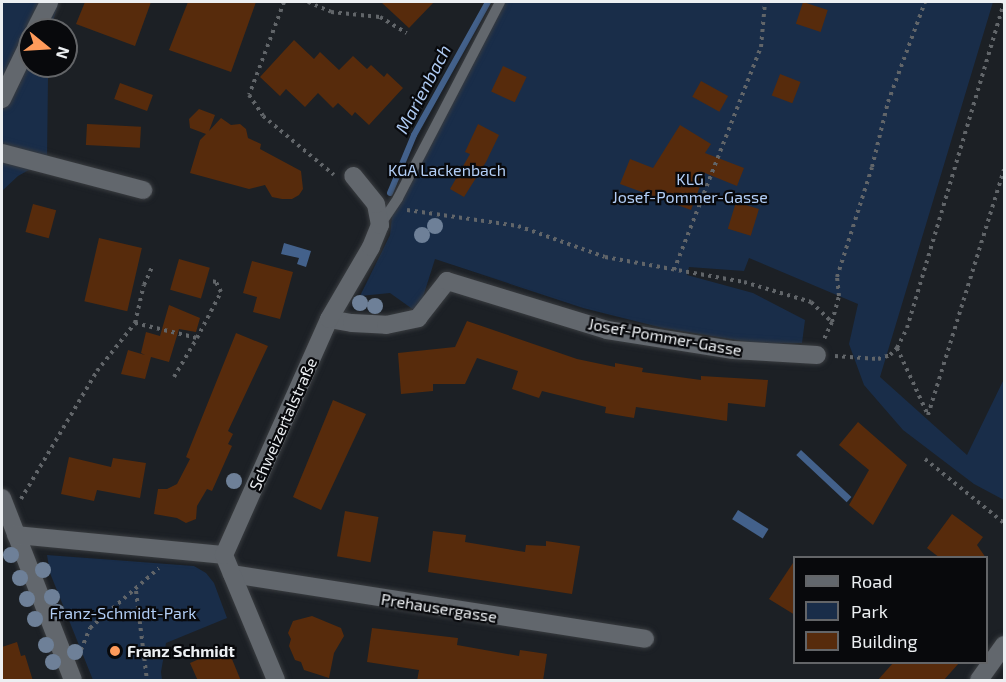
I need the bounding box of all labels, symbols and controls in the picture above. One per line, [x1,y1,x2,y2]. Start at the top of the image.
north arrow [18,18,78,78]
water label: Marienbach [391,41,455,137]
text: N [53,45,75,62]
park label: KGA Lackenbach [388,160,506,180]
park label: KLG Josef-Pommer-Gasse [612,169,768,207]
street label: Josef-Pommer-Gasse [587,314,743,360]
street label: Schweizertalstraße [245,355,321,493]
legend [793,556,988,664]
text: Road [851,570,892,592]
street label: Prehausergasse [380,589,498,627]
text: Park [851,600,888,622]
park label: Franz-Schmidt-Park [50,603,196,623]
text: Building [851,630,918,652]
place label: Franz Schmidt [127,641,235,661]
marker: Franz Schmidt [108,644,122,658]

